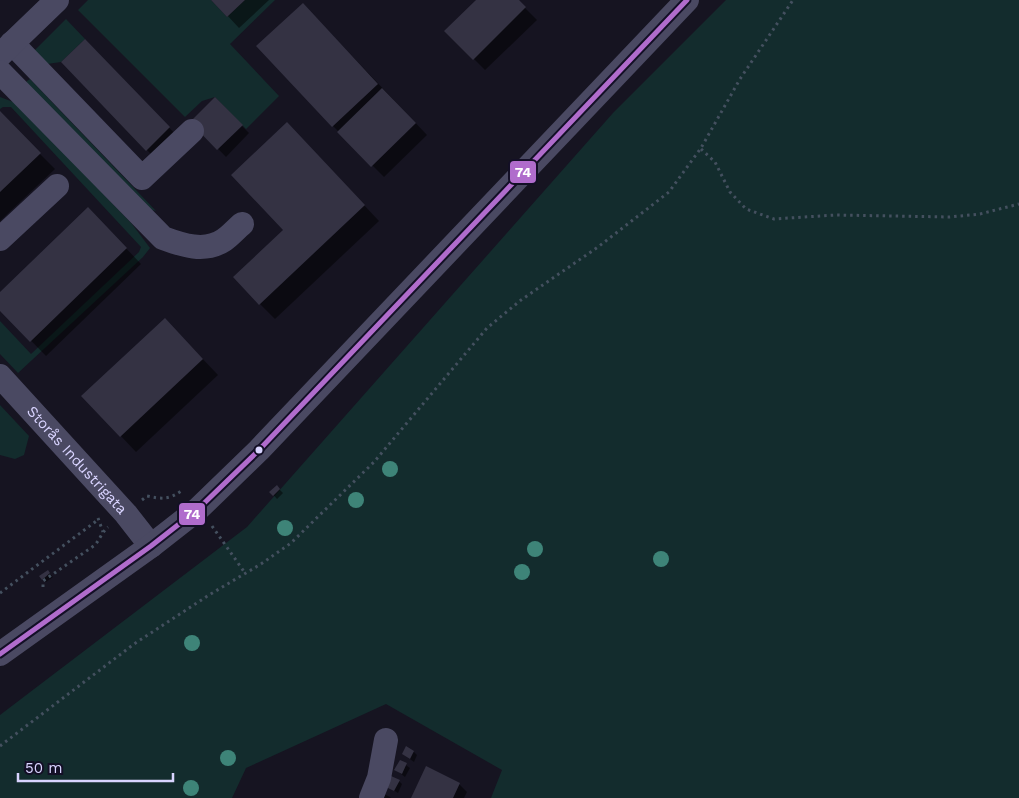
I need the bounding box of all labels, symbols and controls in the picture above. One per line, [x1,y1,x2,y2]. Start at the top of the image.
line badge: 74 [509,160,537,184]
text: 74 [515,164,531,180]
street label: Storås Industrigata [23,402,131,518]
unlabelled marker [254,445,264,455]
line badge: 74 [178,502,206,526]
text: 74 [184,506,200,522]
scale bar [18,750,172,782]
text: 50 m [25,759,62,777]

